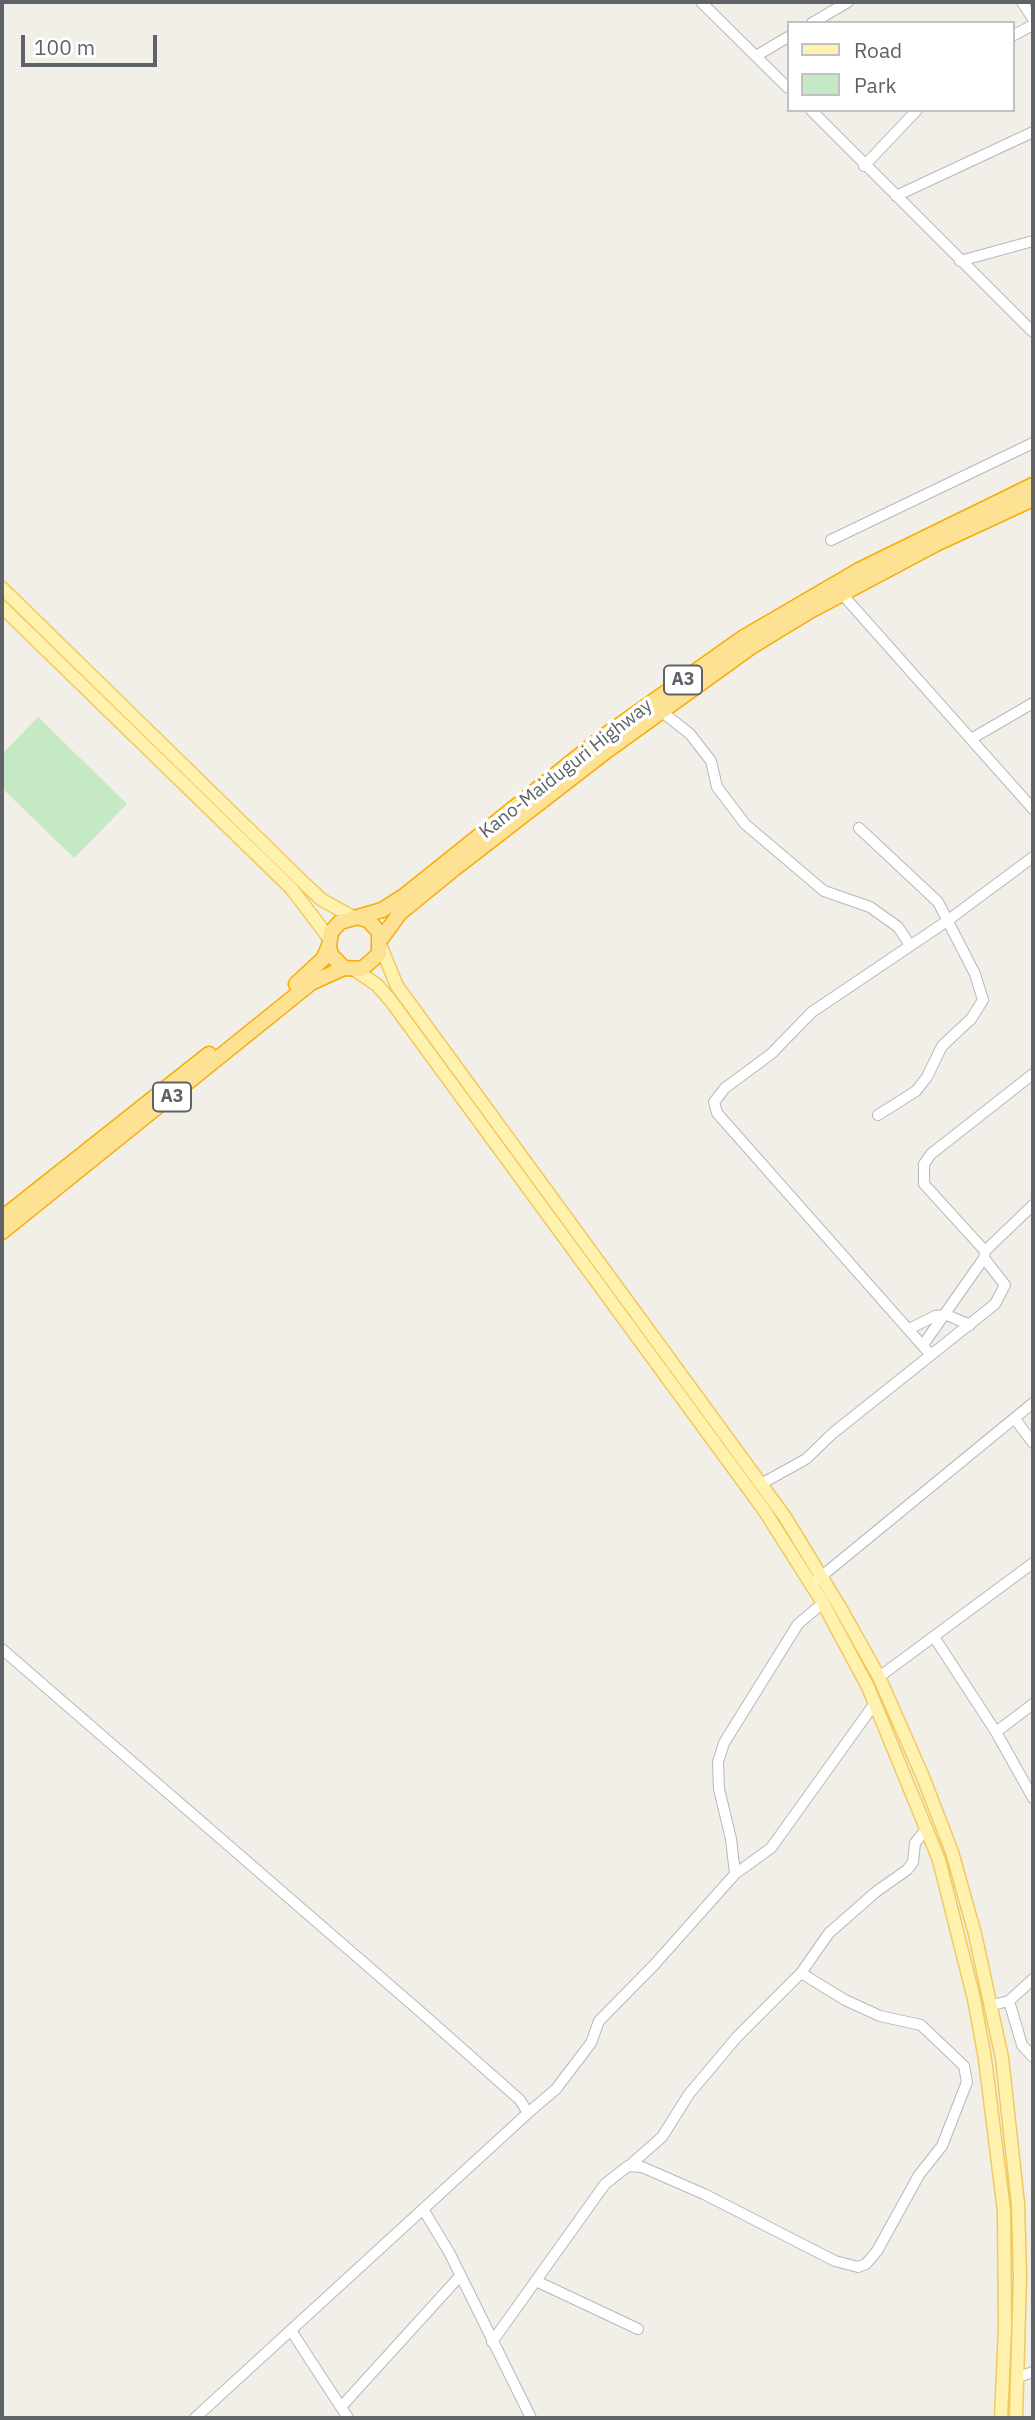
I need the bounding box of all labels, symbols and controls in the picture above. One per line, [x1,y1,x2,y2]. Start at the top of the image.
scale bar [24,21,161,65]
legend [786,21,1014,112]
text: 100 m [34,33,95,61]
text: Road [854,36,902,64]
text: Park [854,71,897,99]
road number: A3 [664,666,702,694]
street label: Kano-Maiduguri Highway [475,694,657,844]
road number: A3 [153,1082,191,1112]

